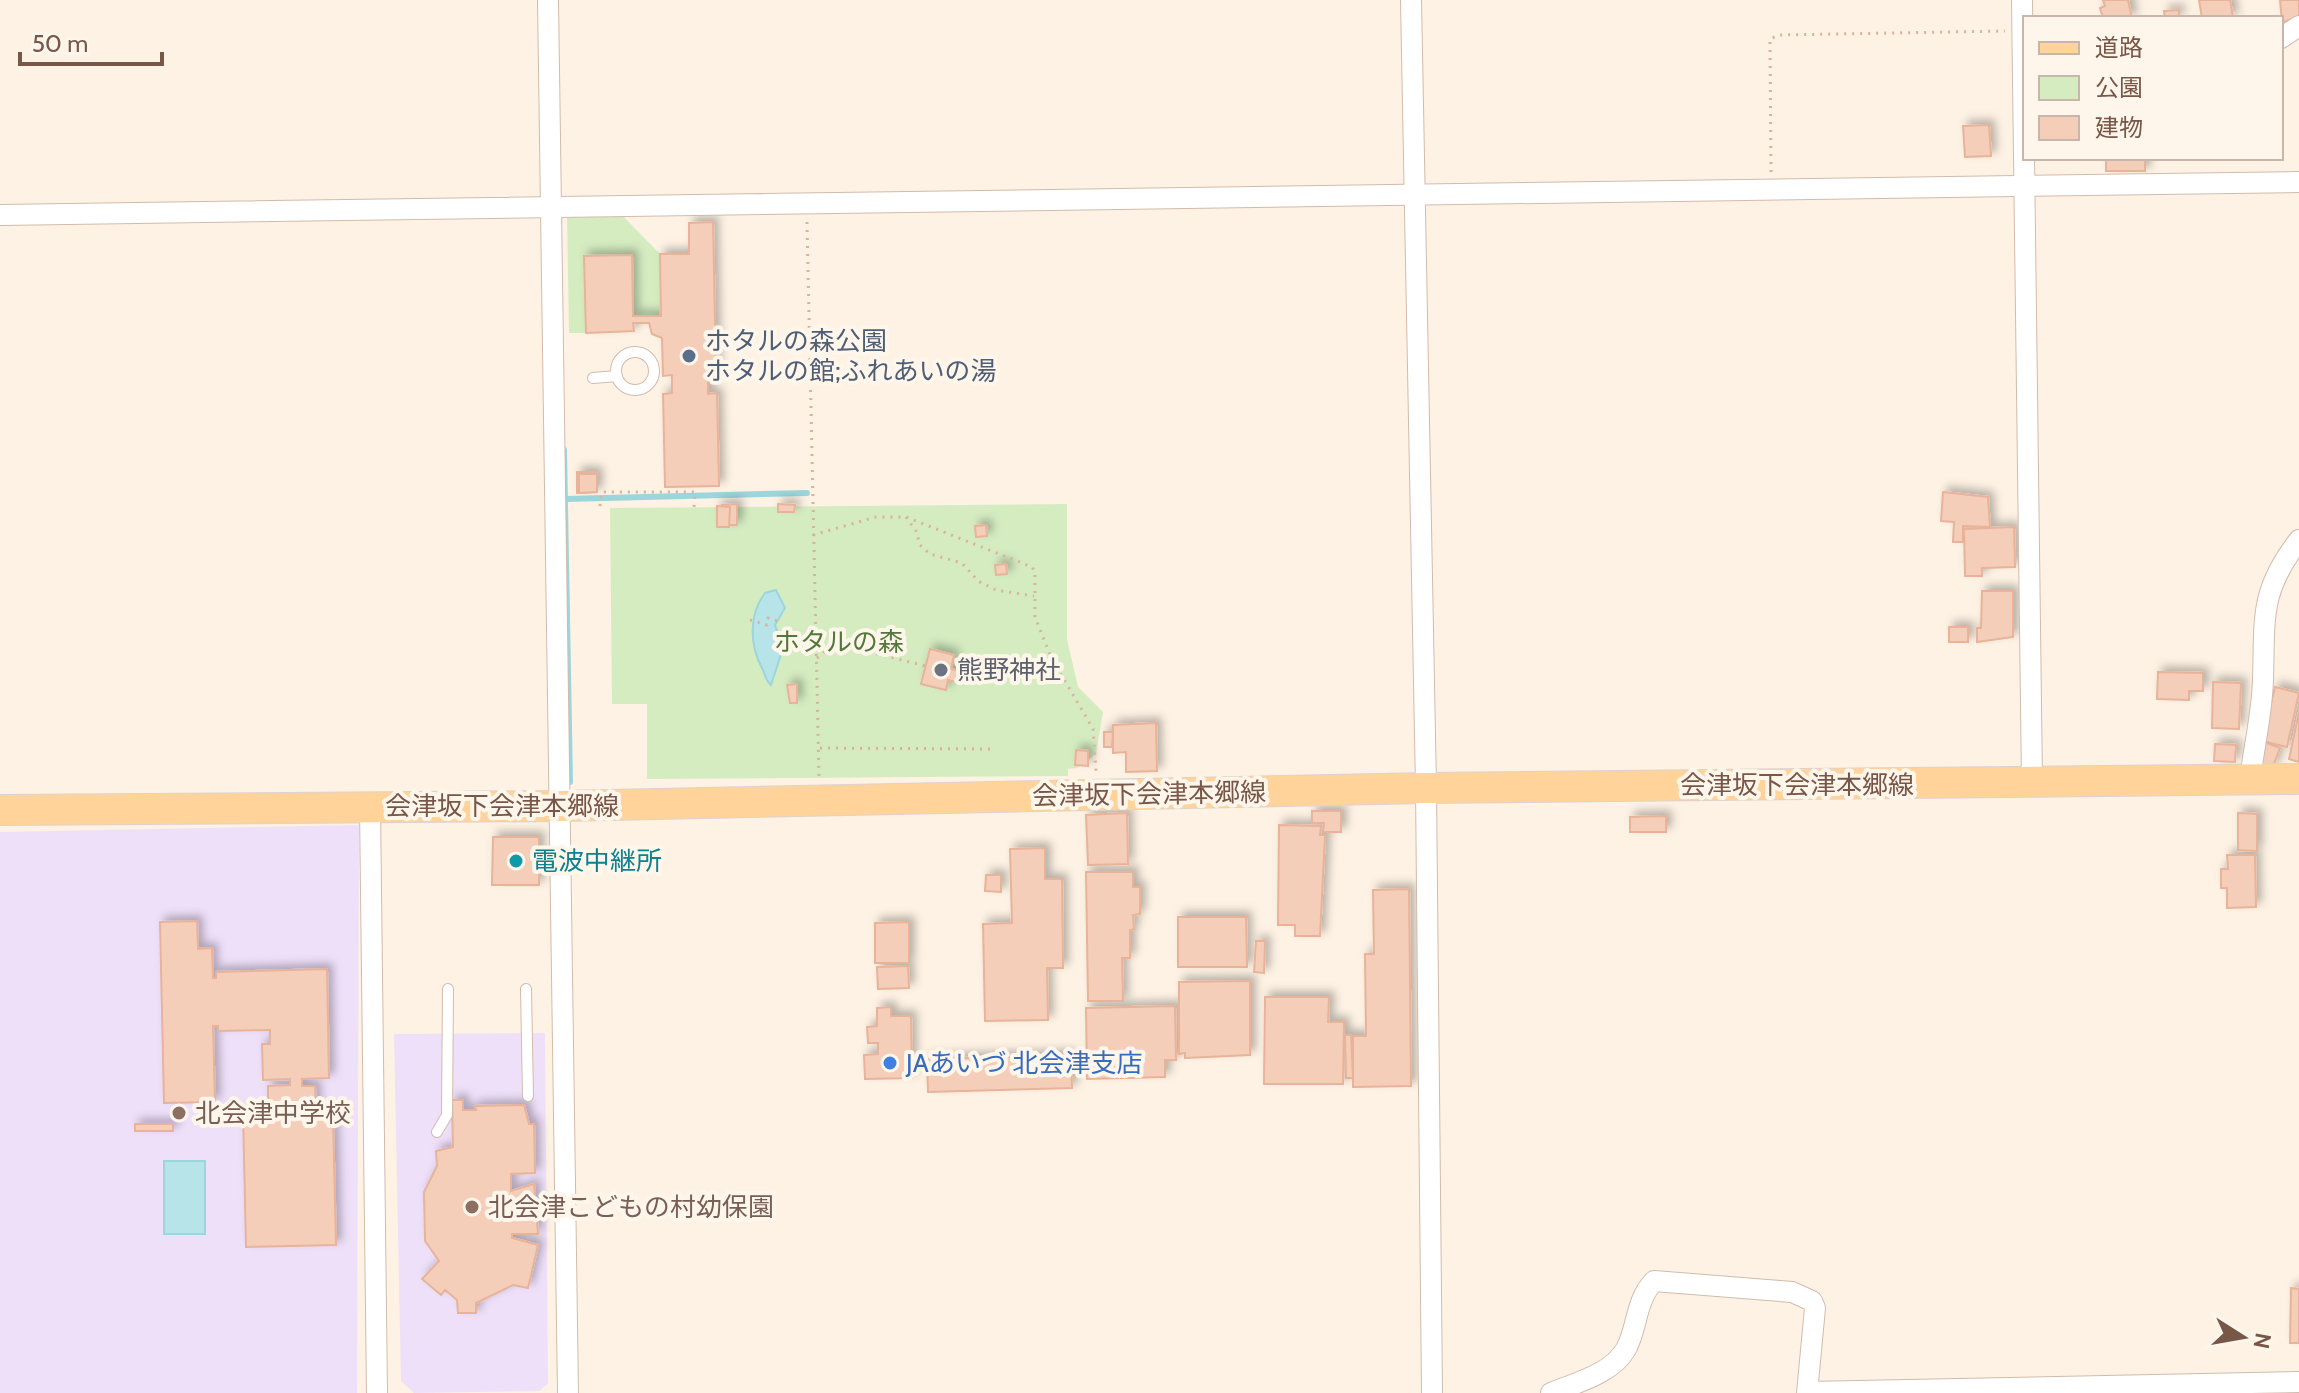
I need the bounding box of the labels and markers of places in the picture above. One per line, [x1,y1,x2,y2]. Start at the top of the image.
place label: ホタルの森公園 ホタルの館;ふれあいの湯 [705,325,997,387]
marker: ホタルの森公園 ホタルの館;ふれあいの湯 [680,347,698,365]
place label: 熊野神社 [957,654,1061,686]
marker: 熊野神社 [932,661,950,679]
place label: 電波中継所 [532,845,662,877]
marker: 電波中継所 [507,852,525,870]
place label: JAあいづ 北会津支店 [905,1047,1143,1079]
marker: JAあいづ 北会津支店 [881,1054,899,1072]
place label: 北会津中学校 [195,1097,351,1129]
marker: 北会津中学校 [170,1104,188,1122]
place label: 北会津こどもの村幼保園 [488,1191,774,1223]
marker: 北会津こどもの村幼保園 [463,1198,481,1216]

